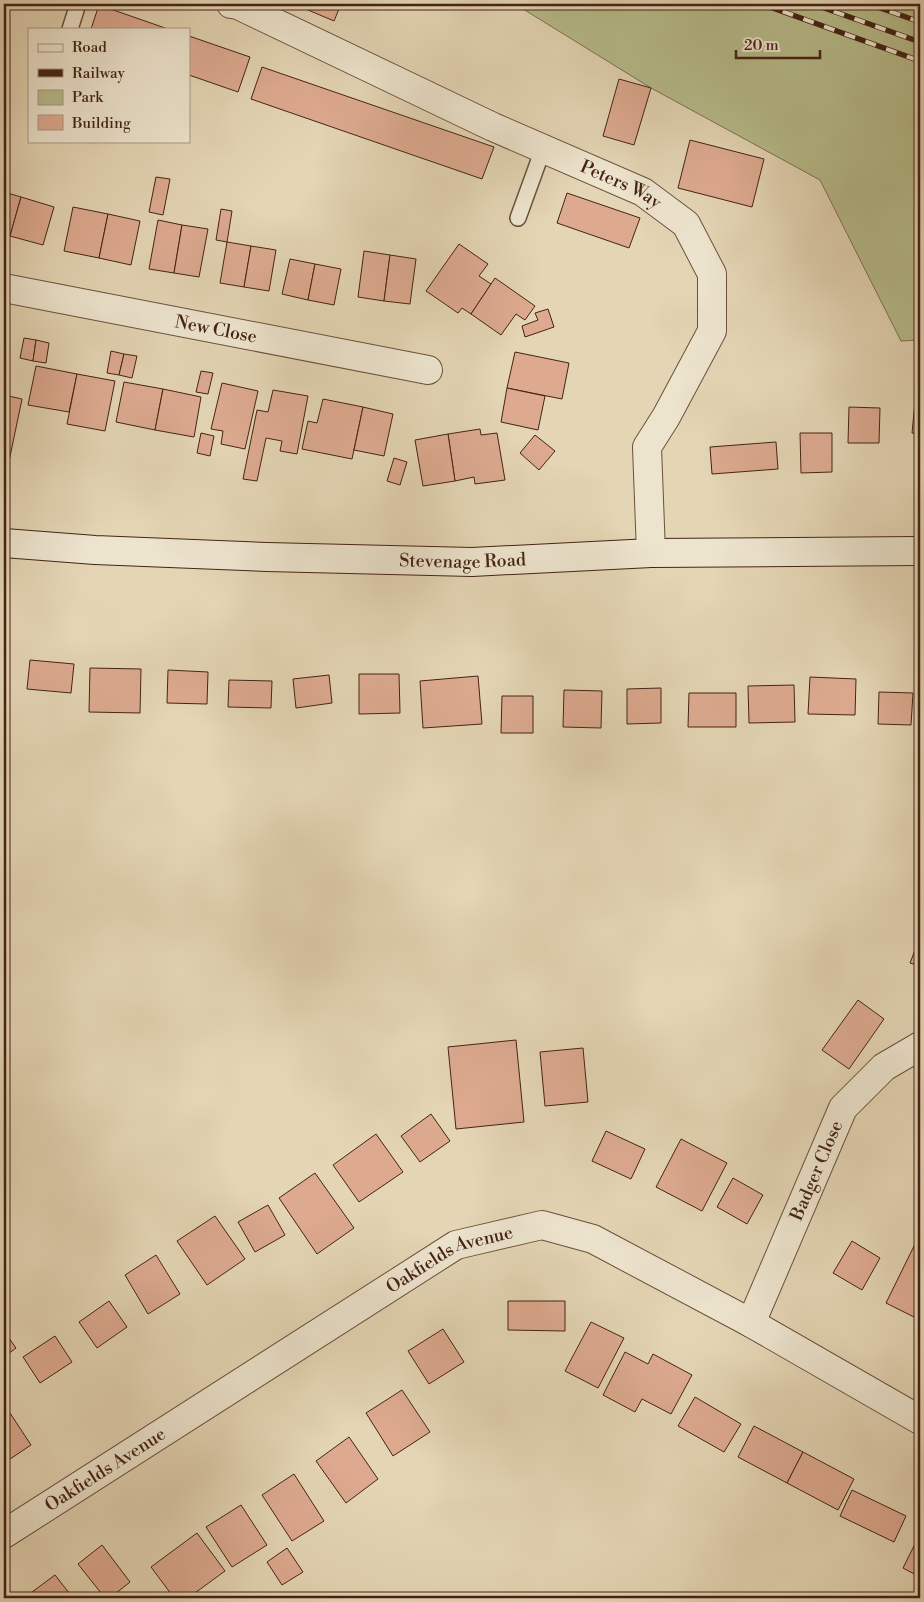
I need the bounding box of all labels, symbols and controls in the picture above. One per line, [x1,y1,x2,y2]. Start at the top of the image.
legend [28,28,190,142]
scale bar [736,28,820,60]
text: 20 m [744,36,779,55]
text: Road [72,38,107,57]
text: Railway [72,64,126,83]
text: Park [72,88,104,107]
text: Building [71,114,131,133]
street label: Peters Way [577,155,666,214]
street label: New Close [173,310,259,349]
street label: Stevenage Road [399,548,527,574]
street label: Badger Close [785,1117,848,1225]
street label: Oakfields Avenue [382,1221,515,1299]
street label: Oakfields Avenue [41,1423,170,1517]

